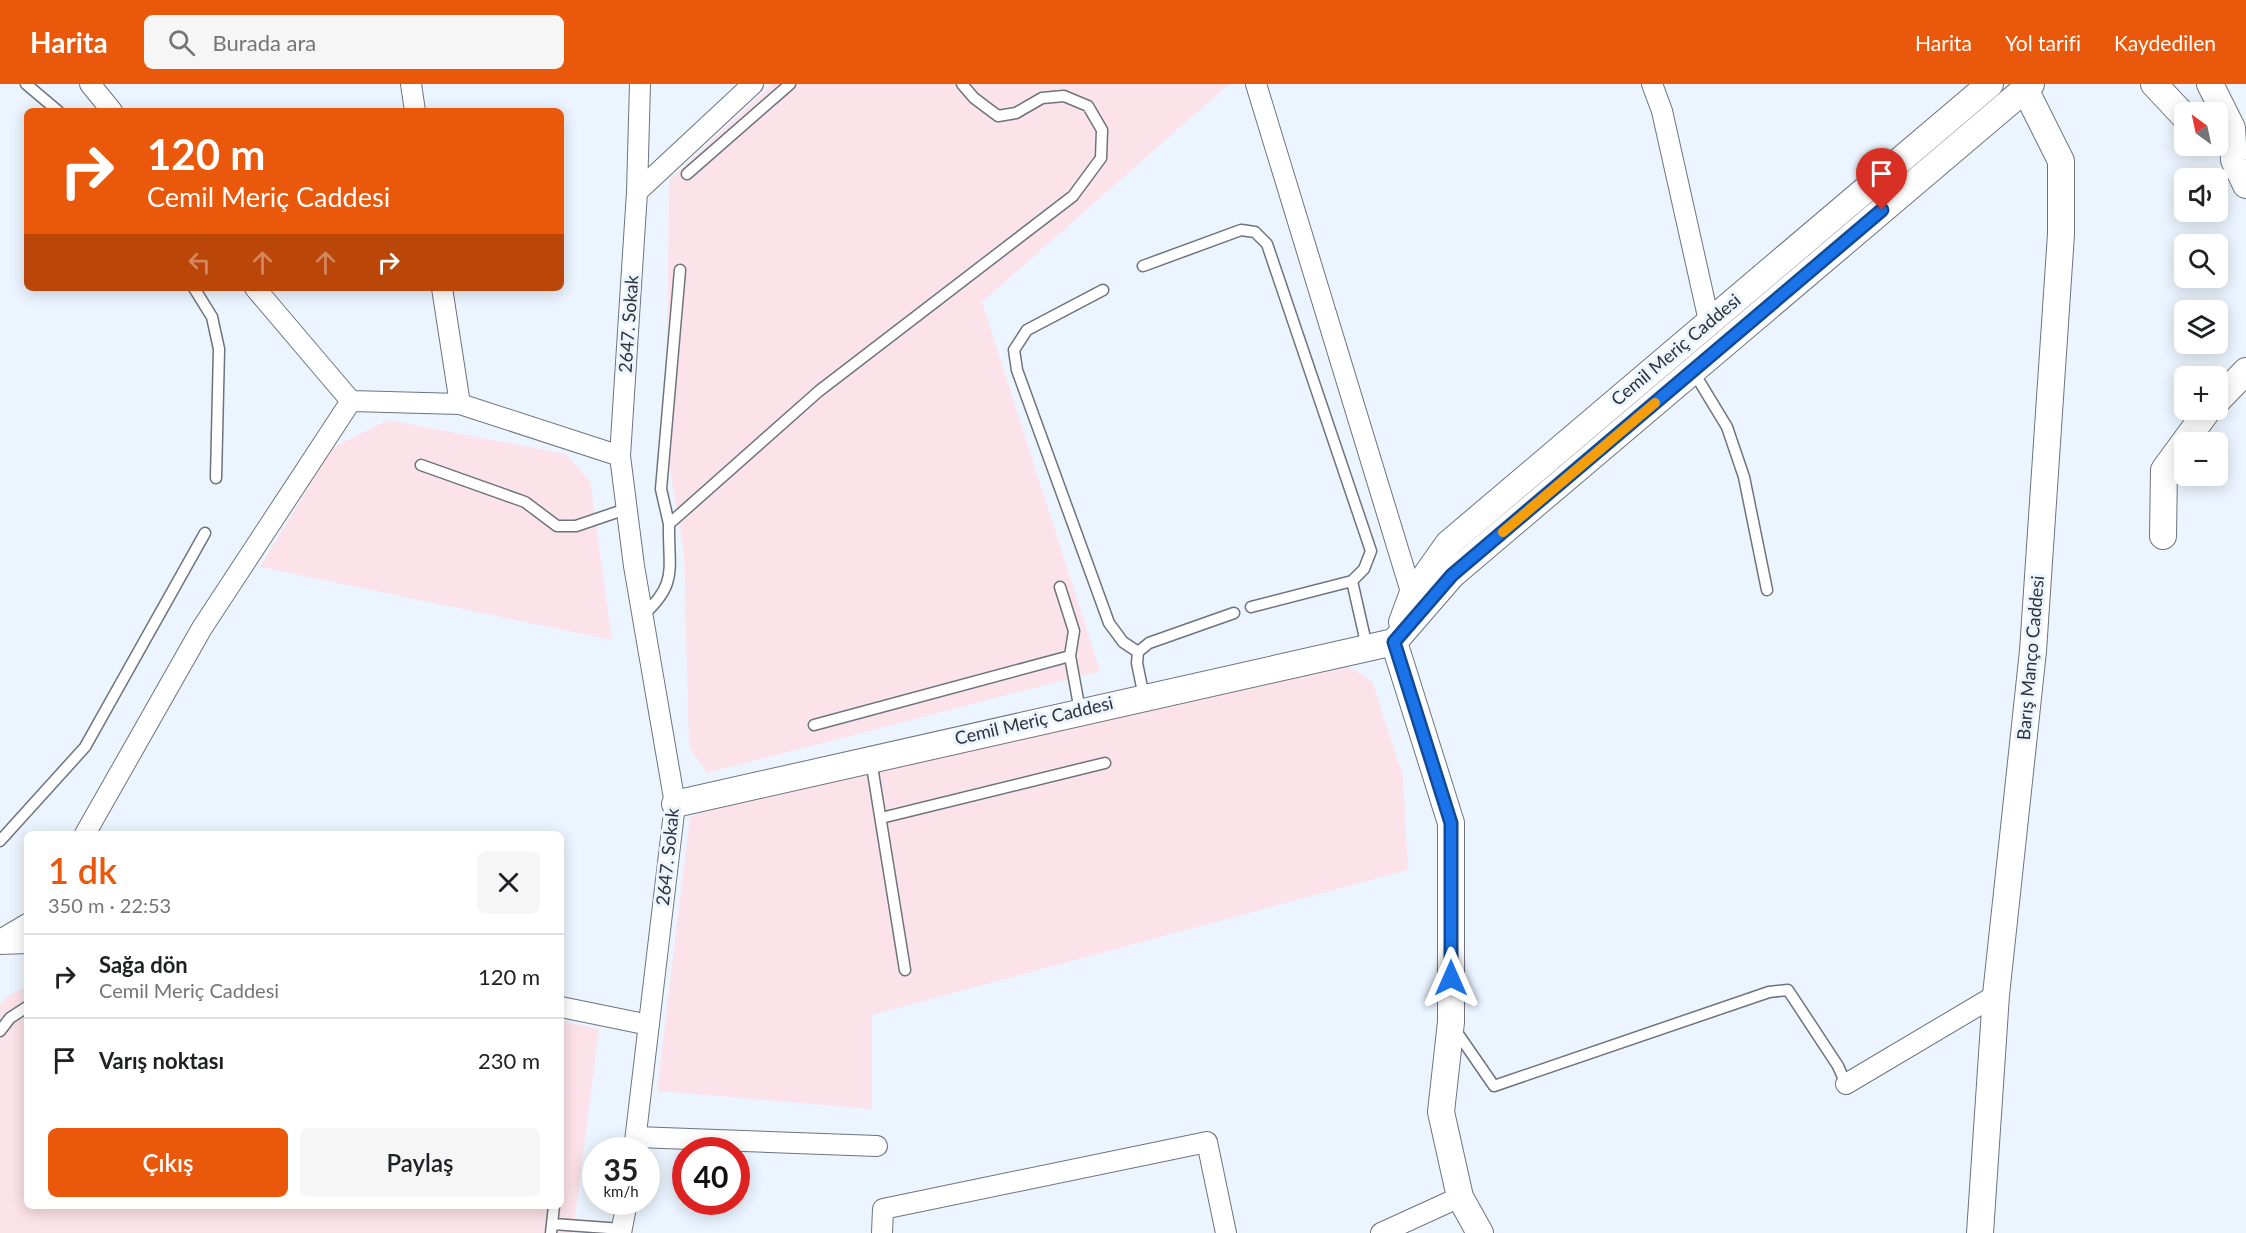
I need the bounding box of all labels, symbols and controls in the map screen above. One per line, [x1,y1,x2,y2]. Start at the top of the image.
search box [144,15,564,69]
text: Harita [30,25,108,59]
icon: search [165,26,198,59]
text: Burada ara [213,29,316,56]
text: Harita [1915,30,1972,55]
text: Yol tarifi [2005,30,2081,55]
text: Kaydedilen [2114,30,2216,55]
north arrow [2174,102,2228,156]
map controls [2174,102,2228,486]
text: 120 m [147,129,265,179]
icon: right [48,132,126,210]
pin [1856,148,1907,210]
icon: arrive [1865,157,1898,190]
button: sound [2174,168,2228,222]
text: Cemil Meriç Caddesi [147,180,390,213]
button: search [2174,234,2228,288]
icon: left [183,246,216,279]
icon: ahead [246,246,279,279]
icon: ahead [309,246,342,279]
icon: right [372,246,405,279]
street label: 2647. Sokak [614,274,642,373]
street label: Cemil Meriç Caddesi [1606,289,1745,410]
button: layers [2174,300,2228,354]
button: + [2174,366,2228,420]
button: − [2174,432,2228,486]
street label: Barış Manço Caddesi [2012,575,2048,741]
street label: Cemil Meriç Caddesi [952,691,1115,749]
street label: 2647. Sokak [651,806,683,907]
text: 1 dk [48,848,117,892]
button: close [477,851,540,914]
text: 350 m · 22:53 [48,893,171,917]
position arrow [1419,946,1483,1010]
text: Sağa dön [99,951,188,978]
icon: right [48,960,81,993]
text: 120 m [478,963,540,990]
text: Cemil Meriç Caddesi [99,978,279,1002]
icon: arrive [48,1044,81,1077]
text: Varış noktası [99,1047,224,1074]
text: 230 m [478,1047,540,1074]
button: Çıkış [48,1128,288,1197]
button: Paylaş [300,1128,540,1197]
speed limit sign: 40 [672,1137,750,1215]
text: 35 [604,1151,638,1187]
text: km/h [603,1182,639,1200]

